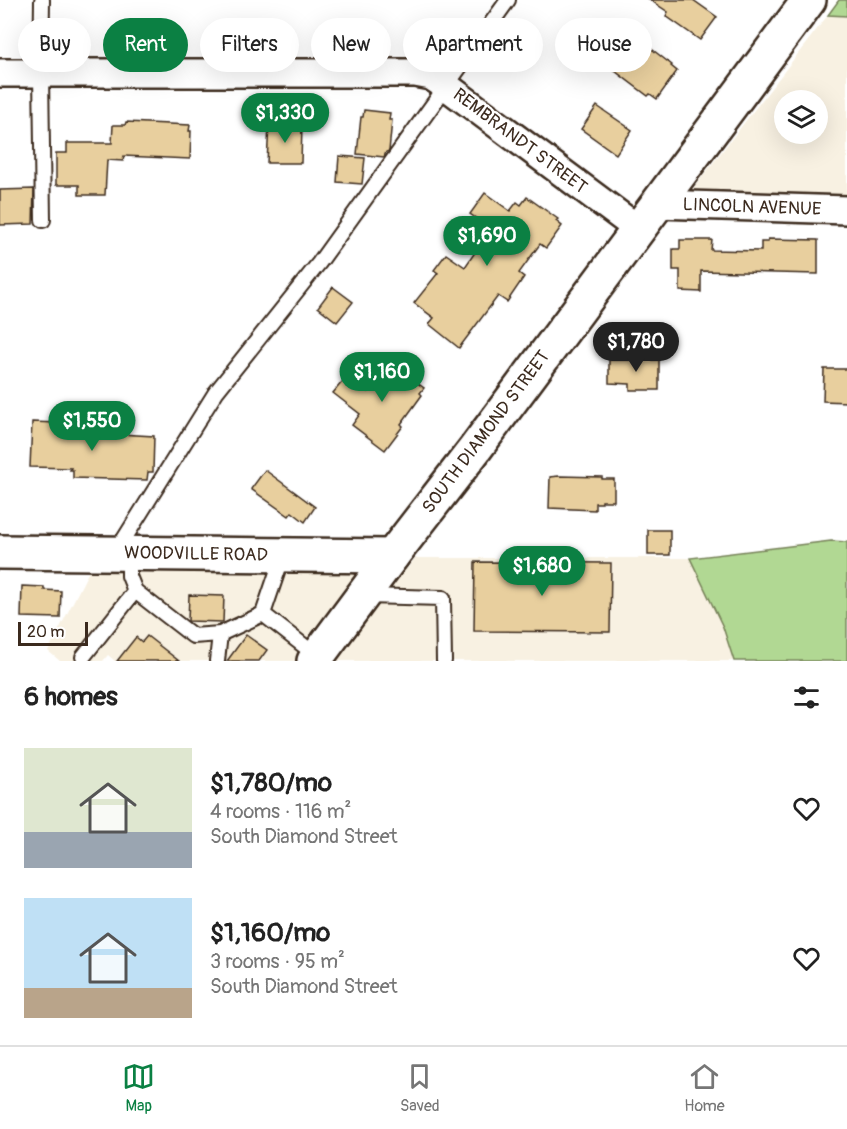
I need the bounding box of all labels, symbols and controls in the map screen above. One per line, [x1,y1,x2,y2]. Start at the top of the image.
chip: Buy [18,18,91,72]
chip: Rent [103,18,188,72]
chip: Filters [200,18,299,72]
chip: New [311,18,391,72]
chip: Apartment [403,18,543,72]
chip: House [555,18,652,72]
street label: REMBRANDT STREET [448,83,592,199]
map controls [774,90,828,144]
button: layers [774,90,828,144]
pin: $1,330 [236,93,334,144]
text: $1,330 [255,100,315,125]
street label: LINCOLN AVENUE [682,193,822,221]
pin: $1,690 [438,216,536,267]
text: $1,690 [457,223,517,248]
pin: $1,780 [587,322,685,373]
text: $1,780 [607,329,665,354]
street label: SOUTH DIAMOND STREET [417,346,555,518]
pin: $1,160 [333,352,431,403]
text: $1,160 [354,359,410,384]
pin: $1,550 [43,401,141,452]
text: $1,550 [62,408,122,433]
street label: WOODVILLE ROAD [124,541,268,567]
pin: $1,680 [493,546,591,597]
text: $1,680 [512,553,572,578]
scale bar [18,619,88,646]
text: 20 m [27,622,65,642]
text: 6 homes [24,681,118,713]
icon: filters [790,681,823,714]
text: $1,780/mo [210,767,332,799]
icon: home [72,772,144,844]
icon: heart [790,792,823,825]
text: 4 rooms · 116 m² [210,799,351,824]
text: South Diamond Street [210,824,398,849]
text: $1,160/mo [210,917,330,949]
icon: home [72,922,144,994]
icon: heart [790,942,823,975]
text: 3 rooms · 95 m² [210,949,345,974]
text: South Diamond Street [210,974,398,999]
tab: Map [122,1060,155,1116]
tab: Saved [400,1060,440,1116]
tab: Home [684,1060,725,1116]

